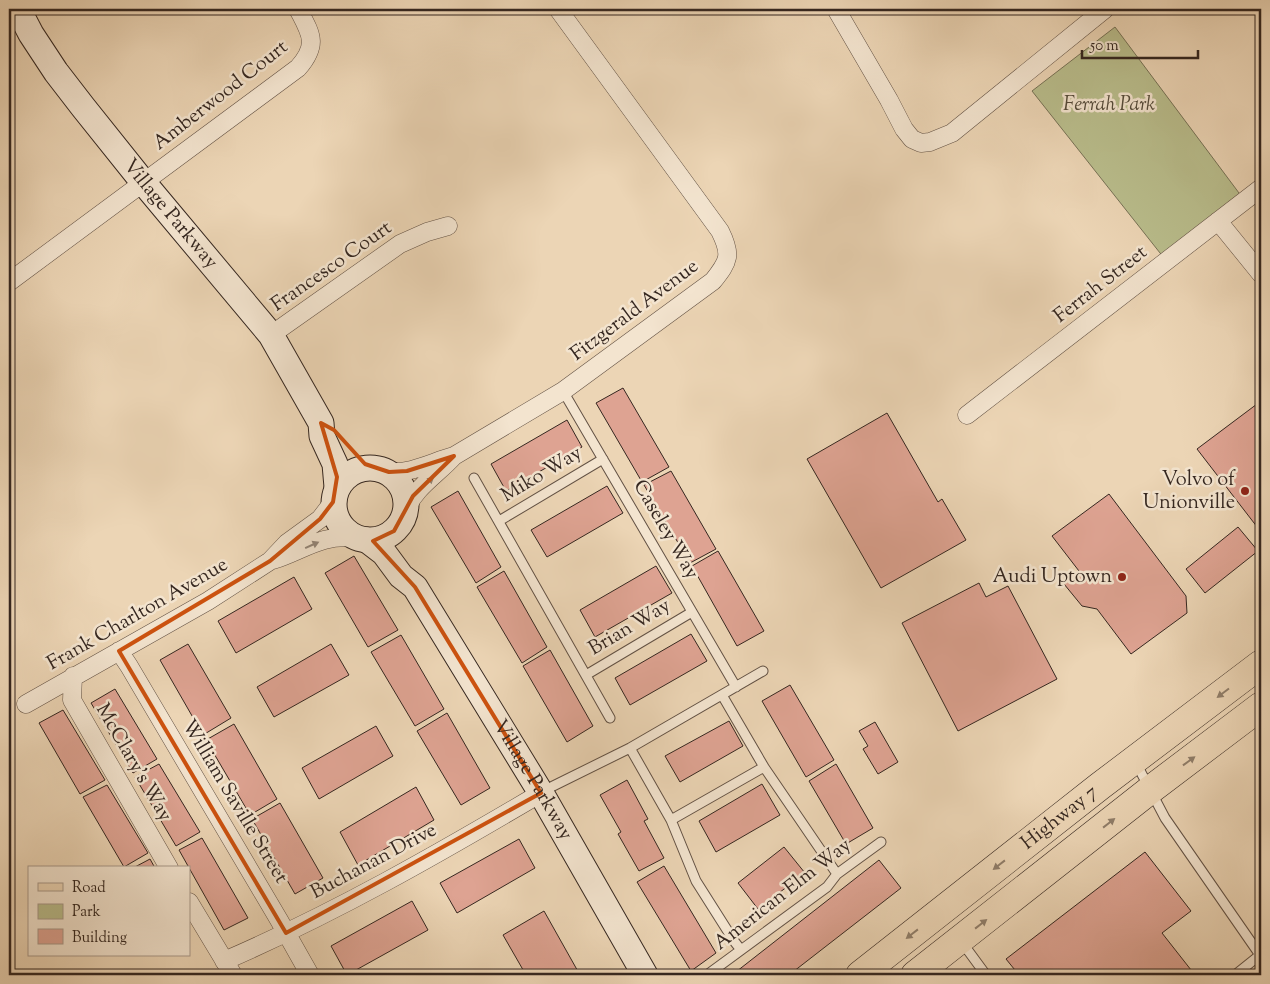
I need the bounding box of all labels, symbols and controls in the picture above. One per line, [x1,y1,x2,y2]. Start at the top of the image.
scale bar [1082,28,1199,60]
street label: Amberwood Court [147,34,295,158]
text: 50 m [1089,36,1119,57]
park label: Ferrah Park [1063,91,1155,120]
street label: Village Parkway [116,153,225,276]
street label: Francesco Court [266,214,399,320]
street label: Ferrah Street [1048,239,1154,331]
street label: Fitzgerald Avenue [565,253,705,369]
street label: Miko Way [496,439,588,511]
place label: Volvo of Unionville [1143,466,1236,518]
street label: Caseley Way [625,475,705,585]
one-way arrow [421,476,434,487]
marker: Volvo of Unionville [1239,485,1251,497]
one-way arrow [305,540,319,548]
street label: Frank Charlton Avenue [42,551,234,679]
place label: Audi Uptown [992,563,1112,592]
marker: Audi Uptown [1116,571,1128,583]
street label: Brian Way [584,592,677,664]
one-way arrow [1216,688,1229,699]
street label: McClary's Way [87,699,179,827]
street label: William Saville Street [173,714,295,890]
street label: Village Parkway [485,714,580,846]
one-way arrow [1182,756,1195,767]
street label: Highway 7 [1015,778,1104,857]
street label: Buchanan Drive [306,817,442,907]
one-way arrow [1102,818,1116,828]
street label: American Elm Way [708,832,858,958]
one-way arrow [993,860,1006,871]
legend [28,866,190,956]
text: Road [72,878,106,899]
text: Park [72,902,101,923]
one-way arrow [974,918,987,929]
text: Building [72,928,127,949]
one-way arrow [905,929,919,939]

